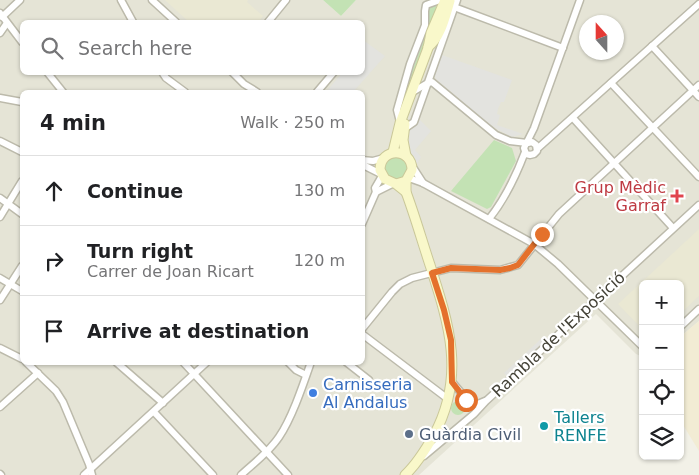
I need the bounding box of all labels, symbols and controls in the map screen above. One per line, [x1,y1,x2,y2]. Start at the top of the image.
north arrow [579,15,624,60]
search box [20,20,365,75]
icon: search [38,34,66,62]
text: Search here [78,37,192,59]
text: 4 min [40,111,106,135]
text: Walk · 250 m [240,113,345,132]
icon: ahead [40,177,68,205]
place label: Grup Mèdic Garraf [575,178,666,215]
text: Continue [87,180,183,202]
text: 130 m [294,181,345,200]
marker: Grup Mèdic Garraf [670,189,684,203]
route end [531,223,554,246]
text: Turn right [87,240,193,262]
icon: right [40,247,68,275]
text: 120 m [294,251,345,270]
text: Carrer de Joan Ricart [87,262,254,281]
street label: Rambla de l'Exposició [488,268,629,401]
map controls [639,280,684,460]
button: + [639,280,684,325]
icon: arrive [40,317,68,345]
text: Arrive at destination [87,320,309,342]
button: − [639,325,684,370]
button: locate [639,370,684,415]
place label: Carnisseria Al Andalus [323,375,412,412]
marker: Carnisseria Al Andalus [307,387,319,399]
route start [455,389,478,412]
place label: Tallers RENFE [553,408,607,445]
button: layers [639,415,684,460]
marker: Tallers RENFE [538,420,550,432]
place label: Guàrdia Civil [419,425,521,444]
marker: Guàrdia Civil [403,428,415,440]

